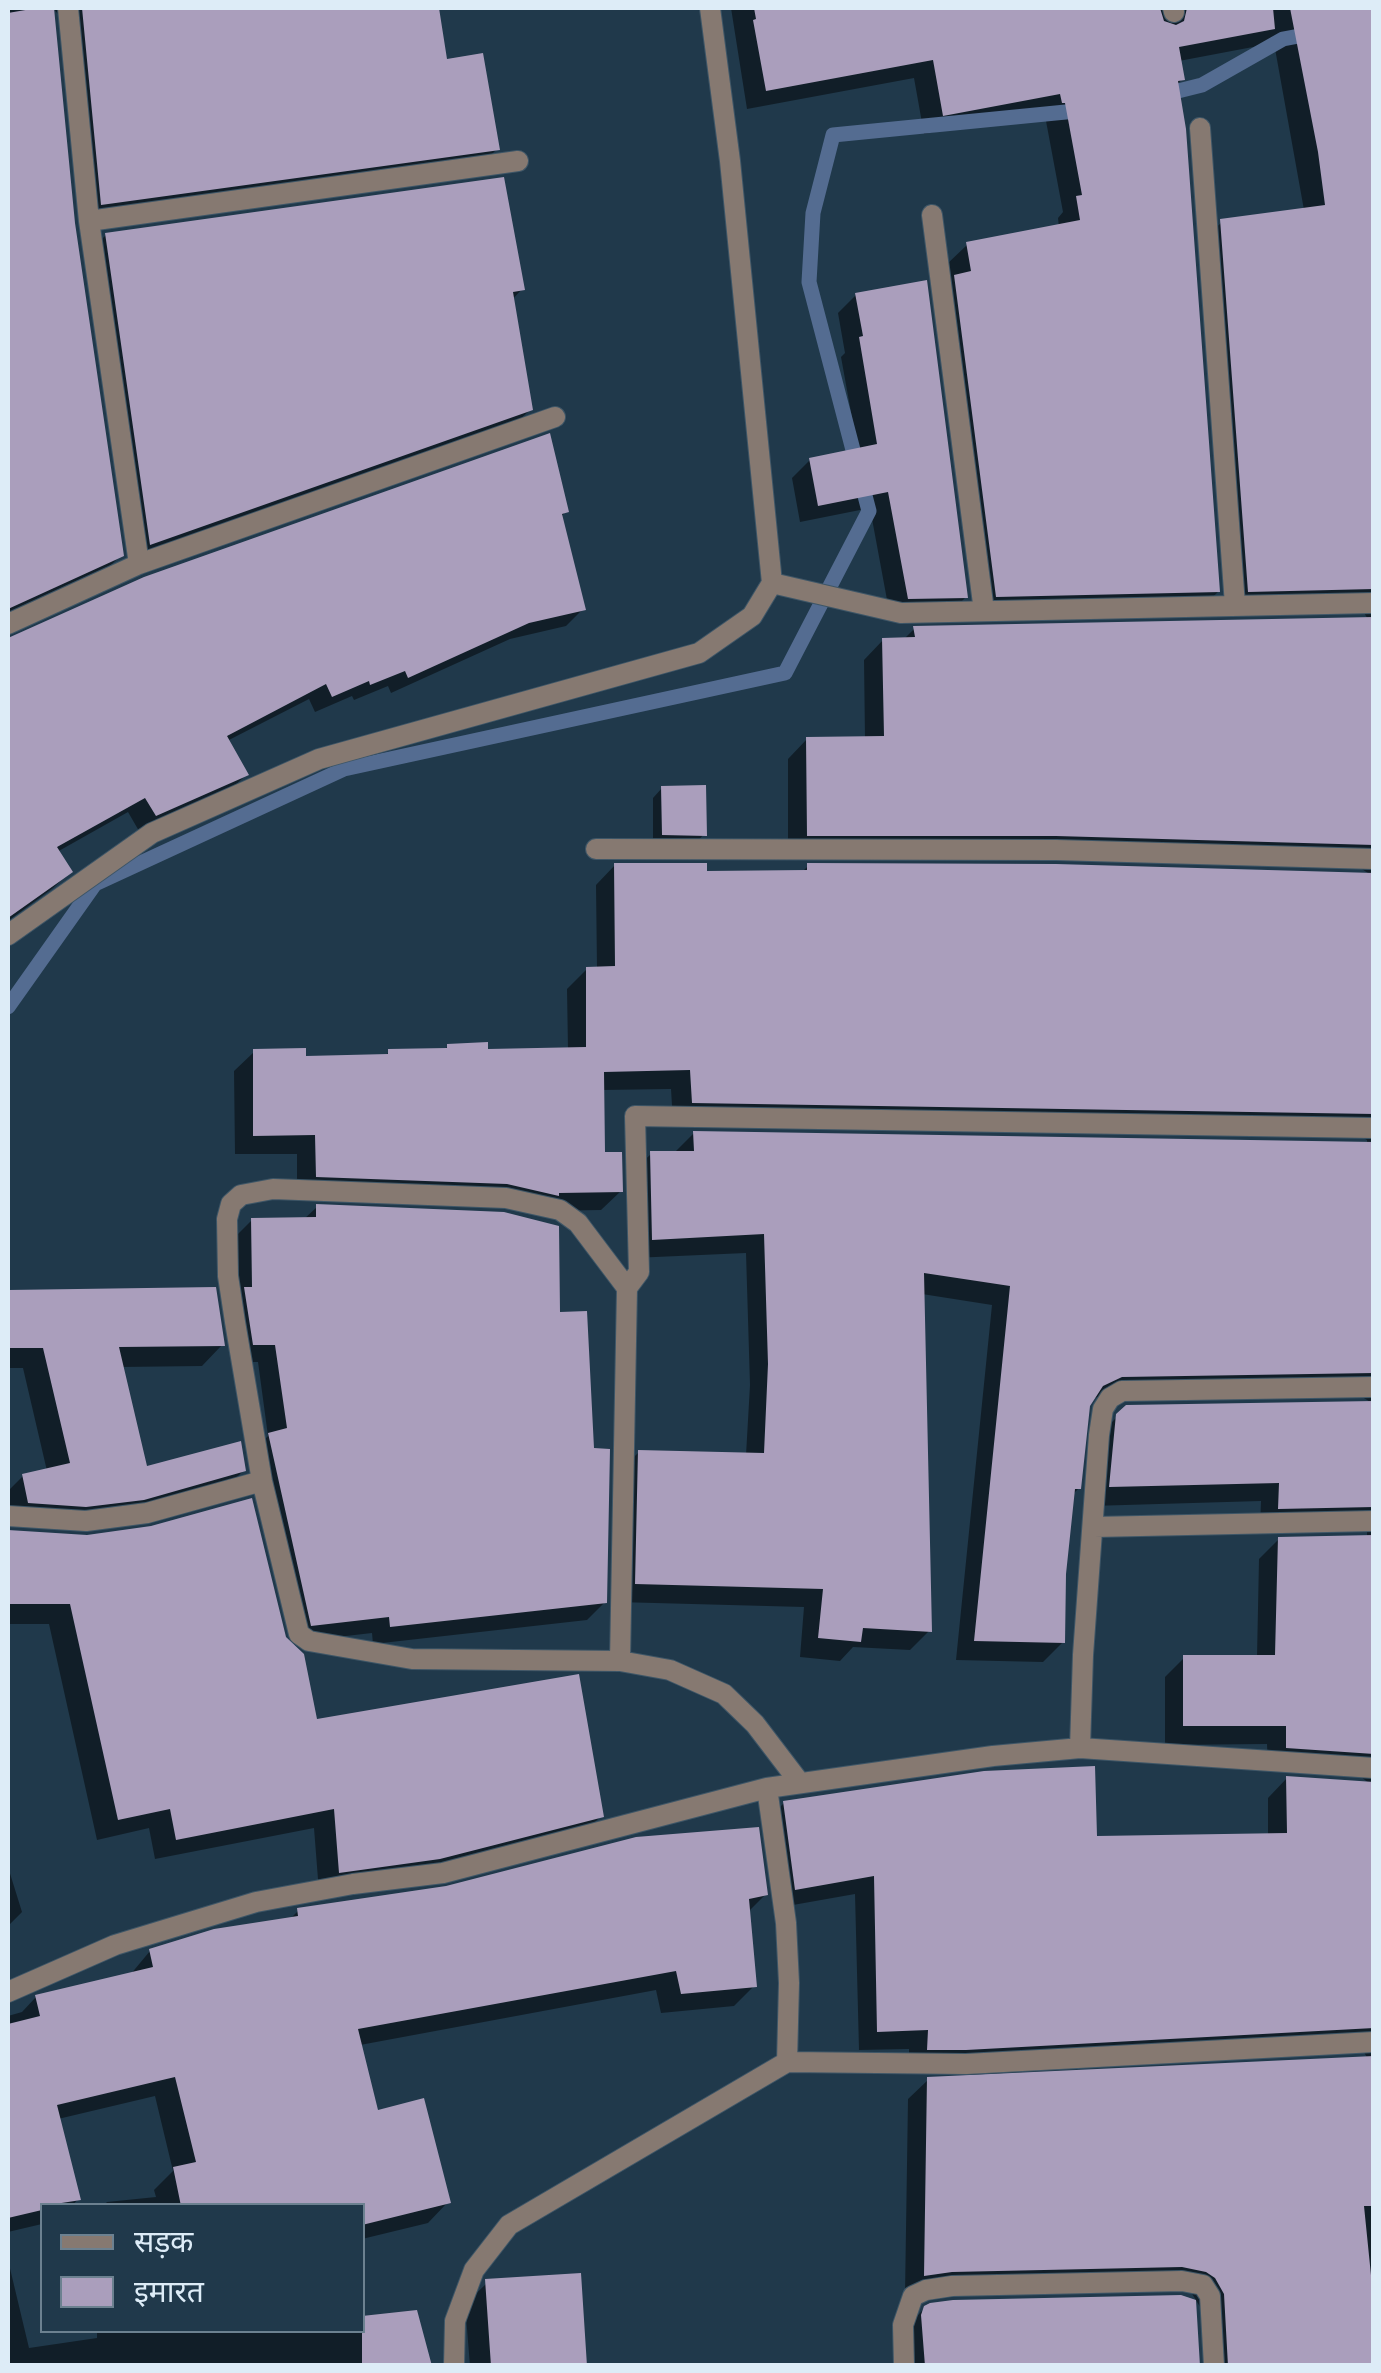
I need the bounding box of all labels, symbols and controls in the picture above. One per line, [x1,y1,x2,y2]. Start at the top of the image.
legend [40,2203,365,2333]
text: सड़क [134,2221,193,2260]
text: इमारत [134,2271,204,2310]

